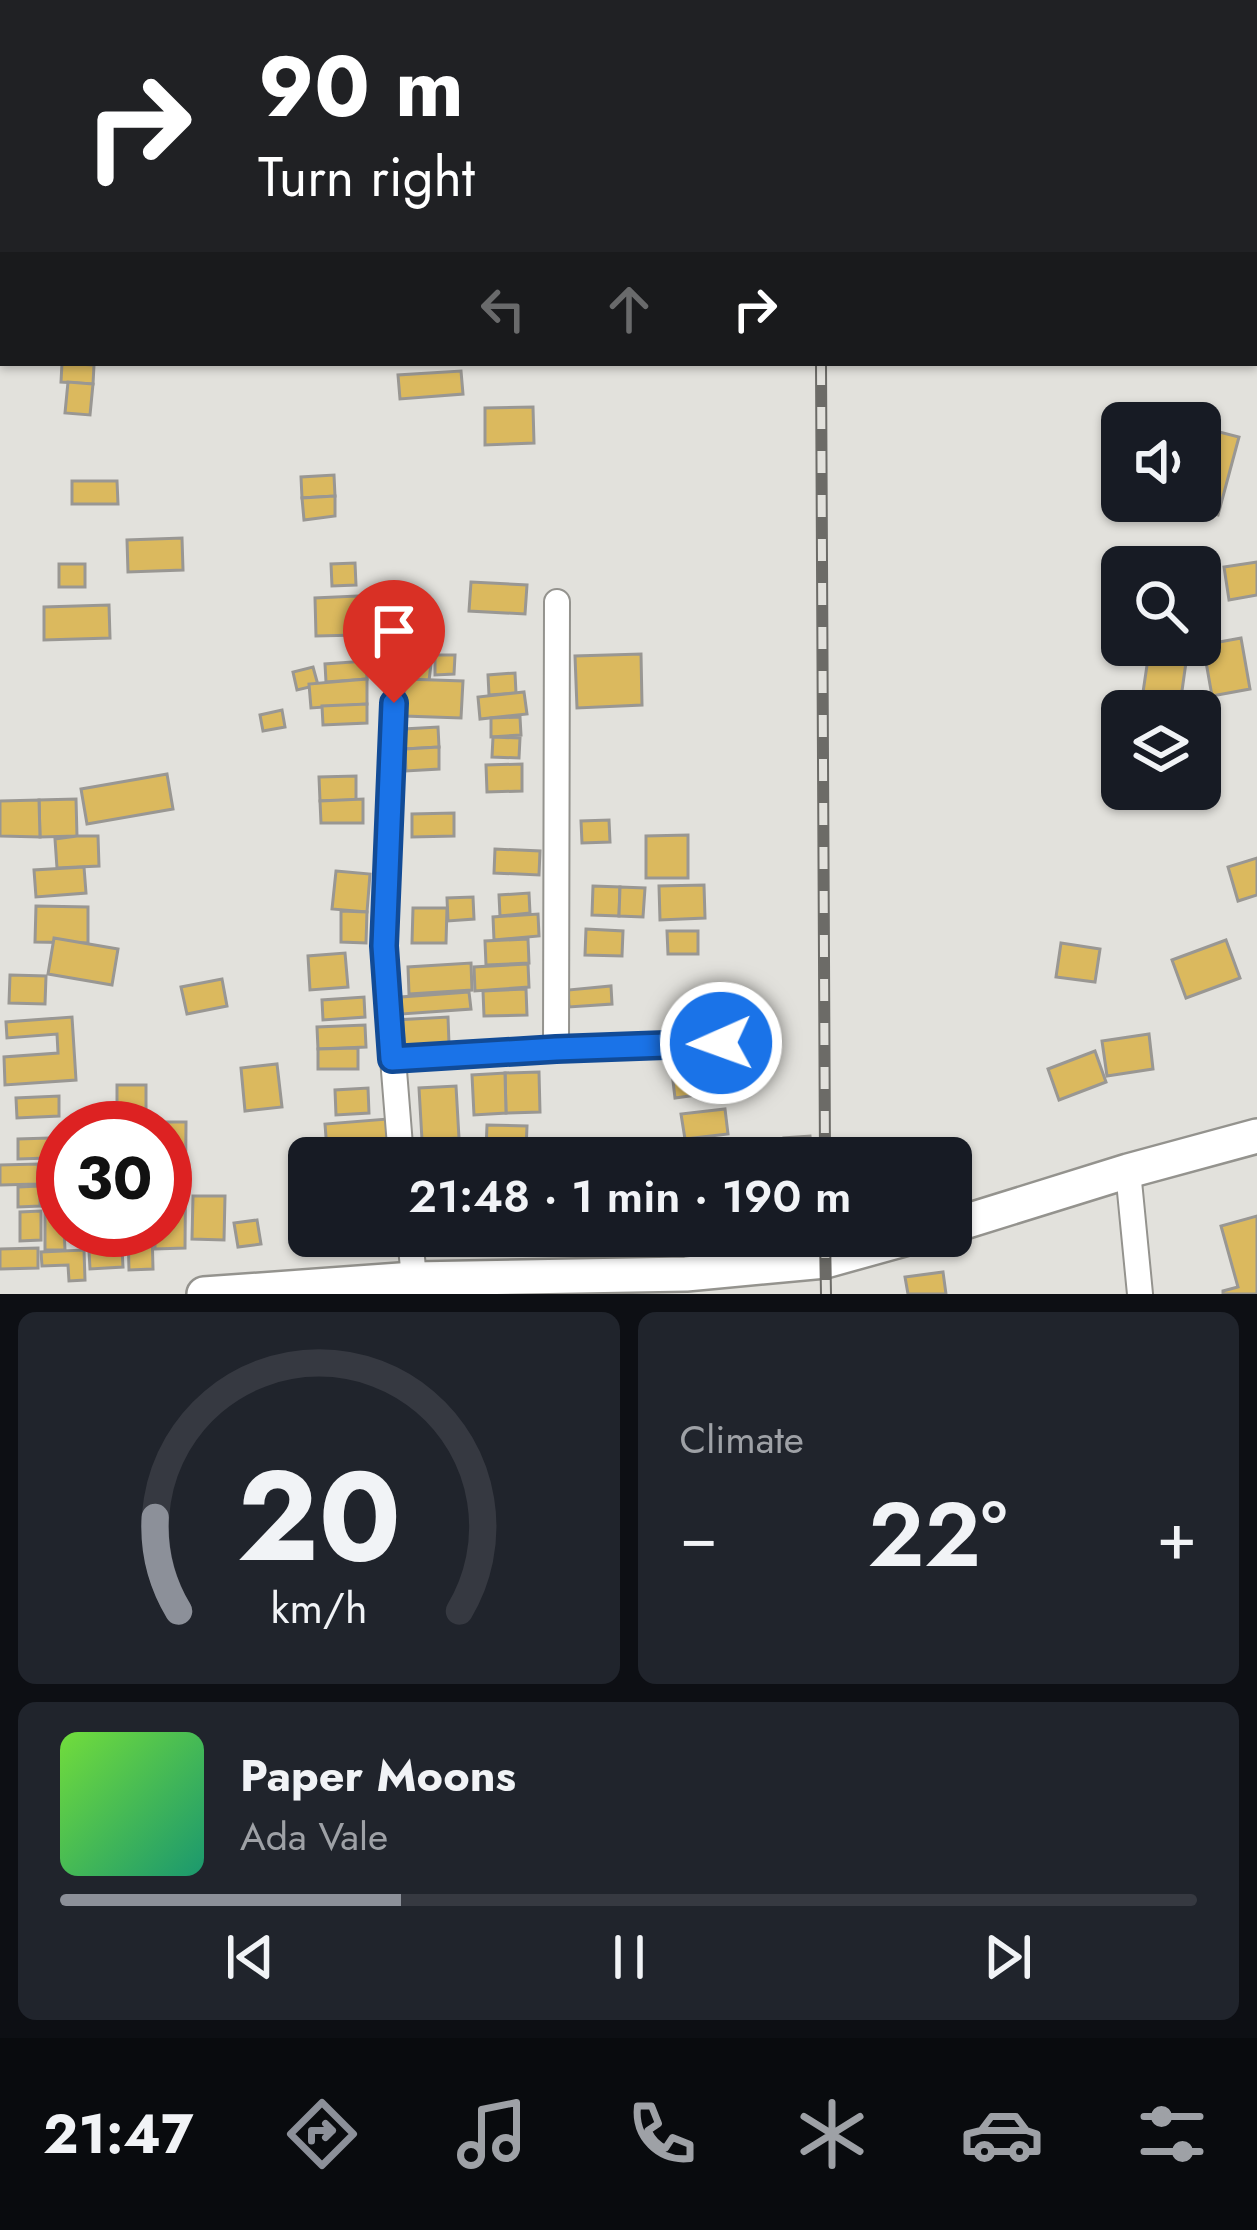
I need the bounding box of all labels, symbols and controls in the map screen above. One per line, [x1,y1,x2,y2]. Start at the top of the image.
text: 90 m [258,26,464,148]
icon: right [60,48,216,204]
text: Turn right [258,138,475,216]
icon: left [470,276,536,342]
icon: ahead [596,276,662,342]
icon: right [722,276,788,342]
map controls [1101,402,1221,810]
button: sound [1101,402,1221,522]
button: search [1101,546,1221,666]
pin [343,580,445,703]
icon: arrive [361,598,427,664]
button: layers [1101,690,1221,810]
position arrow [658,980,784,1106]
speed limit sign: 30 [36,1101,192,1257]
text: 21:48 · 1 min · 190 m [409,1164,851,1229]
text: Climate [680,1411,804,1468]
text: 20 [237,1426,401,1607]
text: 22° [868,1470,1007,1600]
text: − [680,1488,718,1584]
text: + [1156,1488,1197,1584]
text: km/h [270,1577,367,1639]
text: Paper Moons [240,1743,516,1808]
text: Ada Vale [240,1808,388,1865]
icon: previous [217,1924,283,1990]
icon: pause [596,1924,662,1990]
icon: next [975,1924,1041,1990]
icon: directions [280,2092,364,2176]
icon: music [450,2092,534,2176]
icon: phone [620,2092,704,2176]
icon: climate [790,2092,874,2176]
icon: car [960,2092,1044,2176]
icon: filters [1130,2092,1214,2176]
text: 21:47 [43,2095,194,2173]

